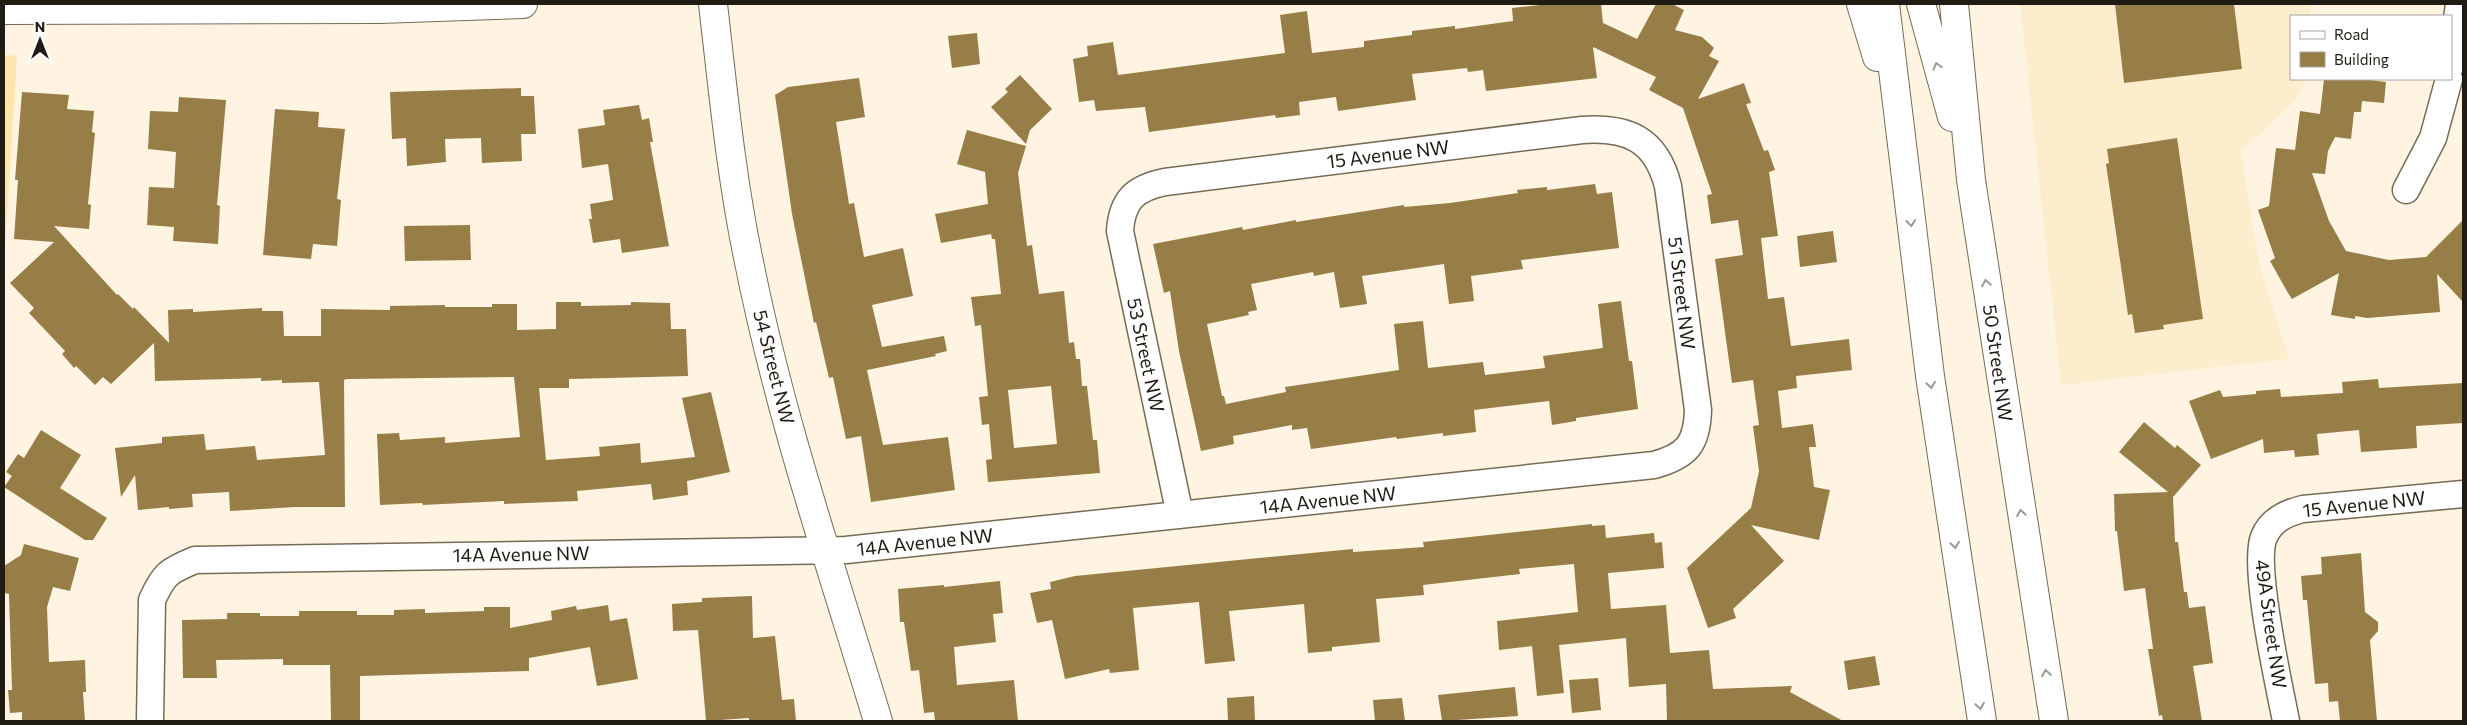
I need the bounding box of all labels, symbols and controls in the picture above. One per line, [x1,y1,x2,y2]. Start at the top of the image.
north arrow [15,15,65,65]
legend [2290,15,2452,80]
text: N [35,18,45,35]
text: Road [2334,25,2369,43]
text: Building [2334,50,2389,68]
one-way arrow [1933,63,1943,71]
street label: 15 Avenue NW [1325,135,1451,172]
one-way arrow [1905,220,1916,228]
street label: 51 Street NW [1664,235,1701,351]
one-way arrow [1982,278,1992,287]
street label: 53 Street NW [1123,296,1170,414]
street label: 50 Street NW [1979,303,2018,423]
street label: 54 Street NW [749,307,800,426]
one-way arrow [1926,380,1936,389]
street label: 14A Avenue NW [1259,481,1397,518]
street label: 15 Avenue NW [2301,486,2426,521]
one-way arrow [2016,508,2026,517]
street label: 14A Avenue NW [856,523,994,560]
street label: 14A Avenue NW [452,541,590,566]
one-way arrow [1950,541,1960,550]
street label: 49A Street NW [2251,558,2292,690]
one-way arrow [2041,669,2052,677]
one-way arrow [1974,702,1984,710]

